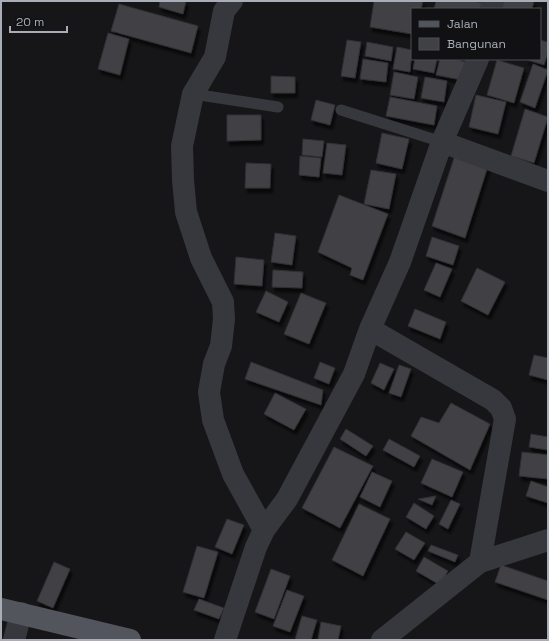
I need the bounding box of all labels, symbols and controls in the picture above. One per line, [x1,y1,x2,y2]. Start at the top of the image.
scale bar [10,8,67,34]
legend [411,8,541,60]
text: 20 m [16,14,44,30]
text: Jalan [447,16,478,32]
text: Bangunan [447,36,506,52]

